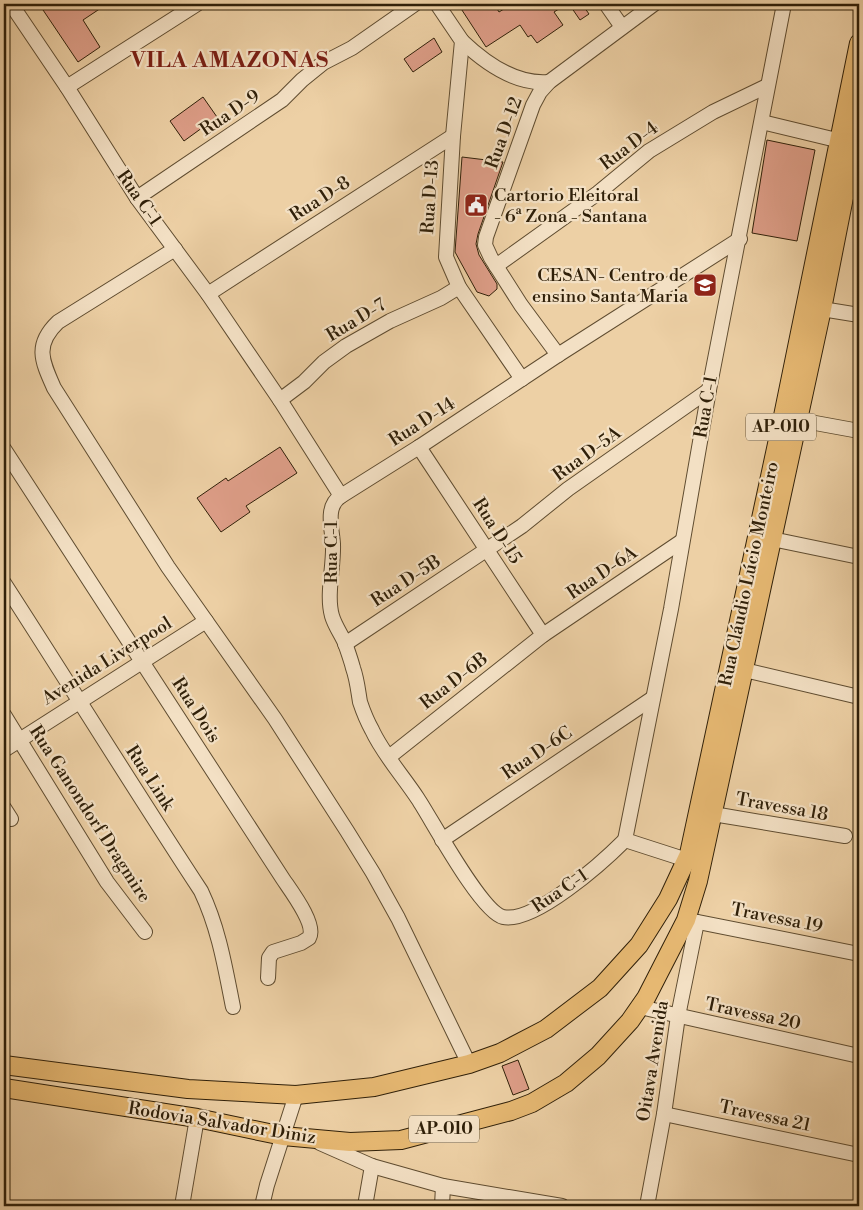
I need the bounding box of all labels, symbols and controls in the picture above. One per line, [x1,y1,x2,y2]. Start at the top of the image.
district label: VILA AMAZONAS [130,47,329,74]
street label: Rua D-9 [196,85,264,141]
street label: Rua D-12 [480,94,528,172]
street label: Rua D-4 [595,116,663,175]
street label: Rua D-13 [416,159,444,235]
street label: Rua C-1 [111,165,167,231]
street label: Rua D-8 [285,171,355,227]
place label: Cartorio Eleitoral - 6ª Zona - Santana [494,184,648,228]
public building icon: Cartorio Eleitoral - 6ª Zona - Santana [463,192,489,218]
place label: CESAN- Centro de ensino Santa Maria [532,264,689,308]
school or university icon: CESAN- Centro de ensino Santa Maria [692,272,718,298]
street label: Rua D-7 [322,293,390,347]
street label: Rua C-1 [689,374,723,440]
street label: Rua D-14 [385,392,460,452]
road number: AP-010 [746,414,816,441]
street label: Rua D-5A [548,421,626,486]
street label: Rua Cláudio Lúcio Monteiro [714,459,784,689]
street label: Rua D-15 [467,494,527,568]
street label: Rua C-1 [320,520,343,584]
street label: Rua D-6A [562,541,642,605]
street label: Rua D-5B [367,550,445,612]
street label: Avenida Liverpool [37,611,177,711]
street label: Rua D-6B [415,647,493,715]
street label: Rua Dois [166,673,226,747]
street label: Rua Ganondorf Dragmire [24,721,156,907]
street label: Rua D-6C [497,721,577,785]
street label: Rua Link [120,741,181,816]
street label: Travessa 18 [734,788,830,826]
street label: Rua C-1 [527,864,593,918]
street label: Travessa 19 [729,898,825,938]
street label: Travessa 20 [703,993,803,1035]
street label: Oitava Avenida [632,998,674,1123]
street label: Travessa 21 [717,1095,813,1137]
street label: Rodovia Salvador Diniz [126,1097,318,1149]
road number: AP-010 [409,1116,479,1142]

